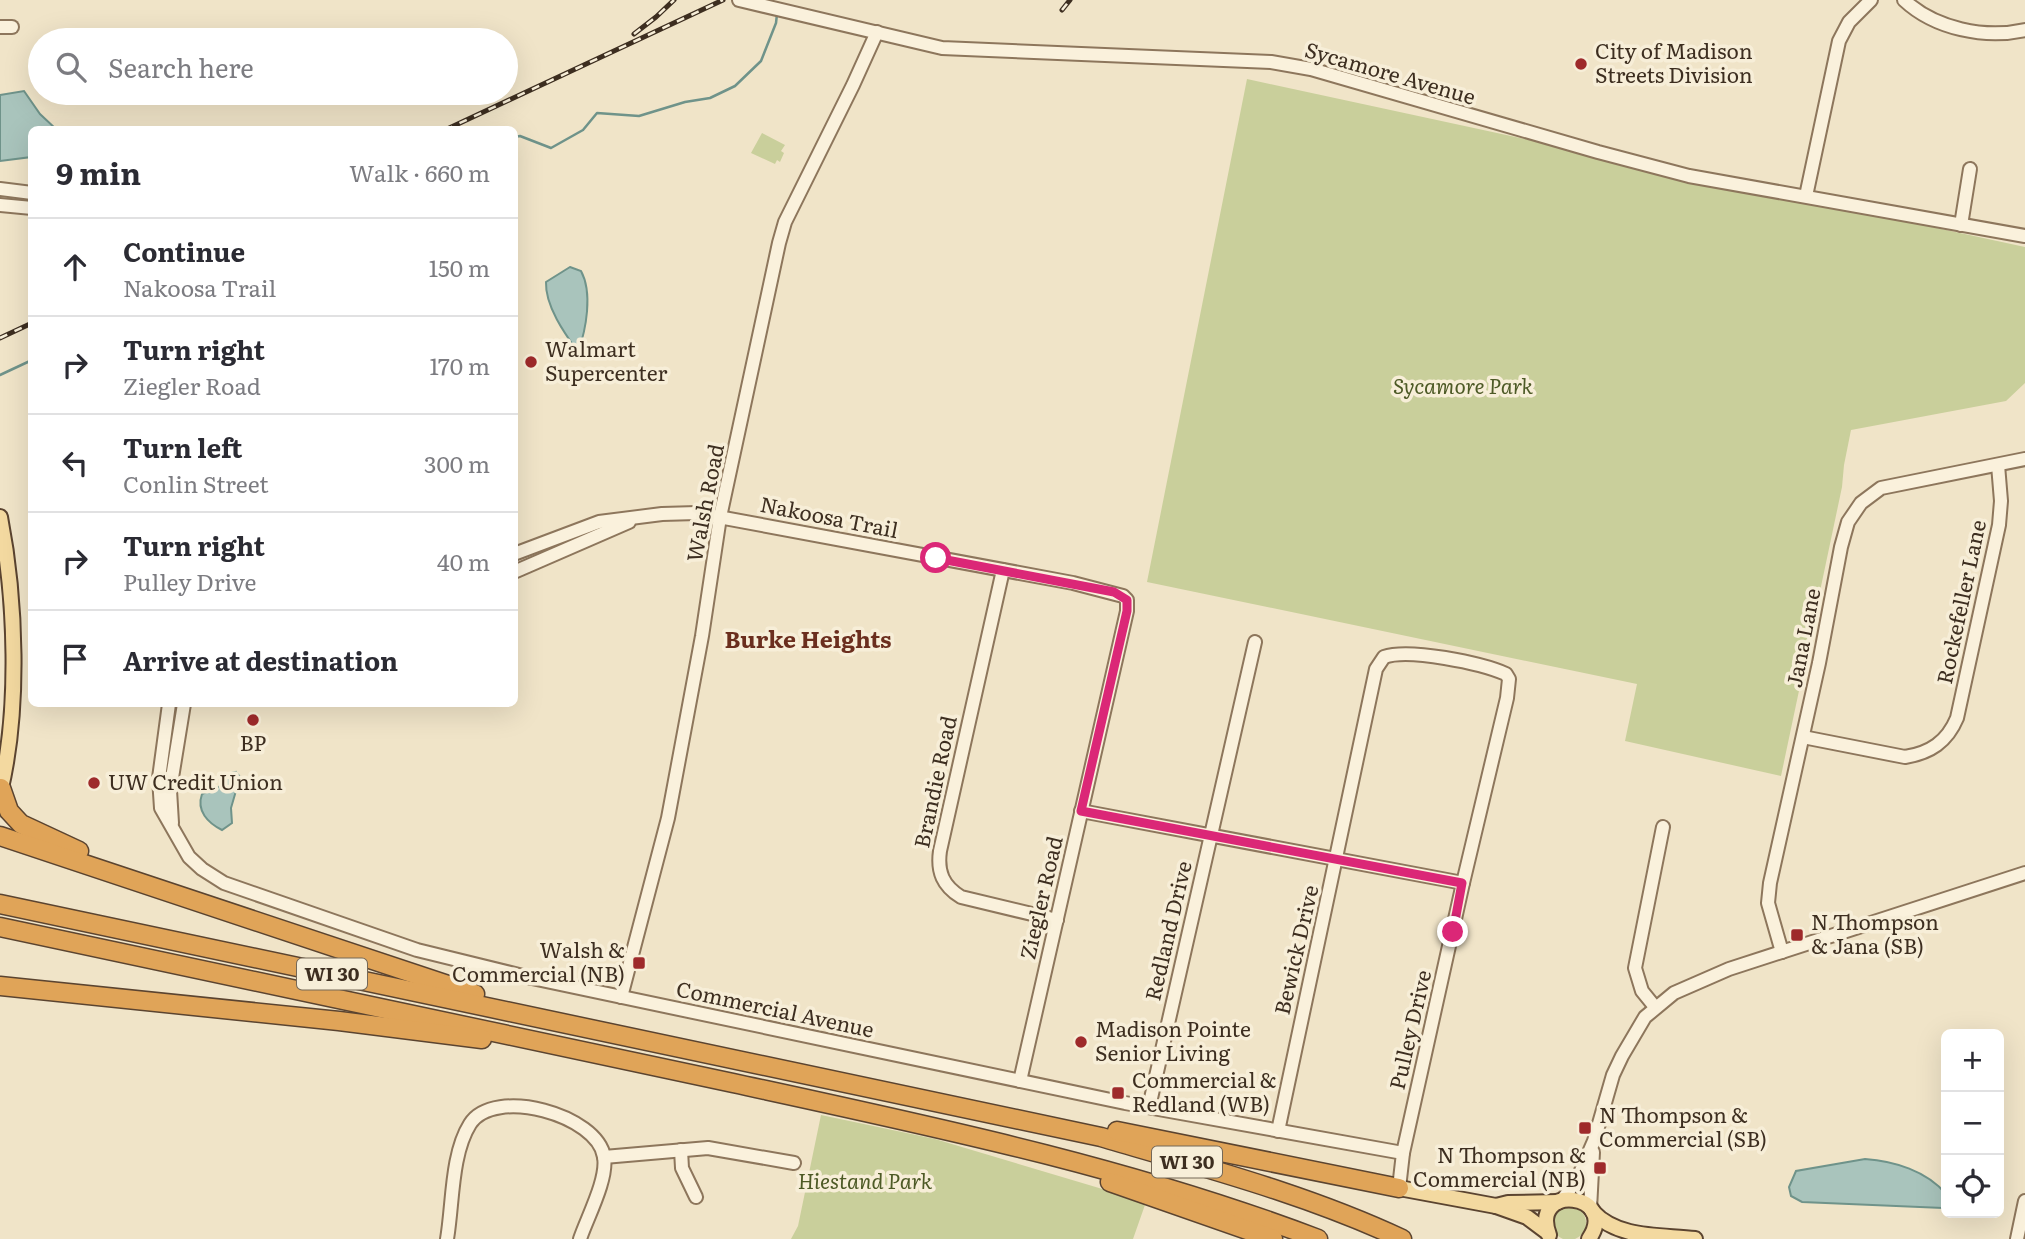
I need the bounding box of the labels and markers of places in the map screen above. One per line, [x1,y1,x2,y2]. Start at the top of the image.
place label: City of Madison Streets Division [1595,34,1753,89]
marker: City of Madison Streets Division [1573,56,1589,72]
place label: Walmart Supercenter [545,332,667,387]
marker: Walmart Supercenter [523,354,539,370]
marker: BP [245,712,261,728]
place label: BP [240,726,267,757]
place label: UW Credit Union [108,765,283,796]
marker: UW Credit Union [86,775,102,791]
place label: N Thompson & Jana (SB) [1811,905,1939,960]
marker: N Thompson & Jana (SB) [1789,927,1805,943]
place label: Walsh & Commercial (NB) [452,933,625,988]
marker: Walsh & Commercial (NB) [631,955,647,971]
place label: Madison Pointe Senior Living [1095,1012,1251,1067]
marker: Madison Pointe Senior Living [1073,1034,1089,1050]
place label: Commercial & Redland (WB) [1132,1063,1277,1118]
marker: Commercial & Redland (WB) [1110,1085,1126,1101]
place label: N Thompson & Commercial (SB) [1599,1098,1767,1153]
marker: N Thompson & Commercial (SB) [1577,1120,1593,1136]
place label: N Thompson & Commercial (NB) [1413,1138,1586,1193]
marker: N Thompson & Commercial (NB) [1592,1160,1608,1176]

